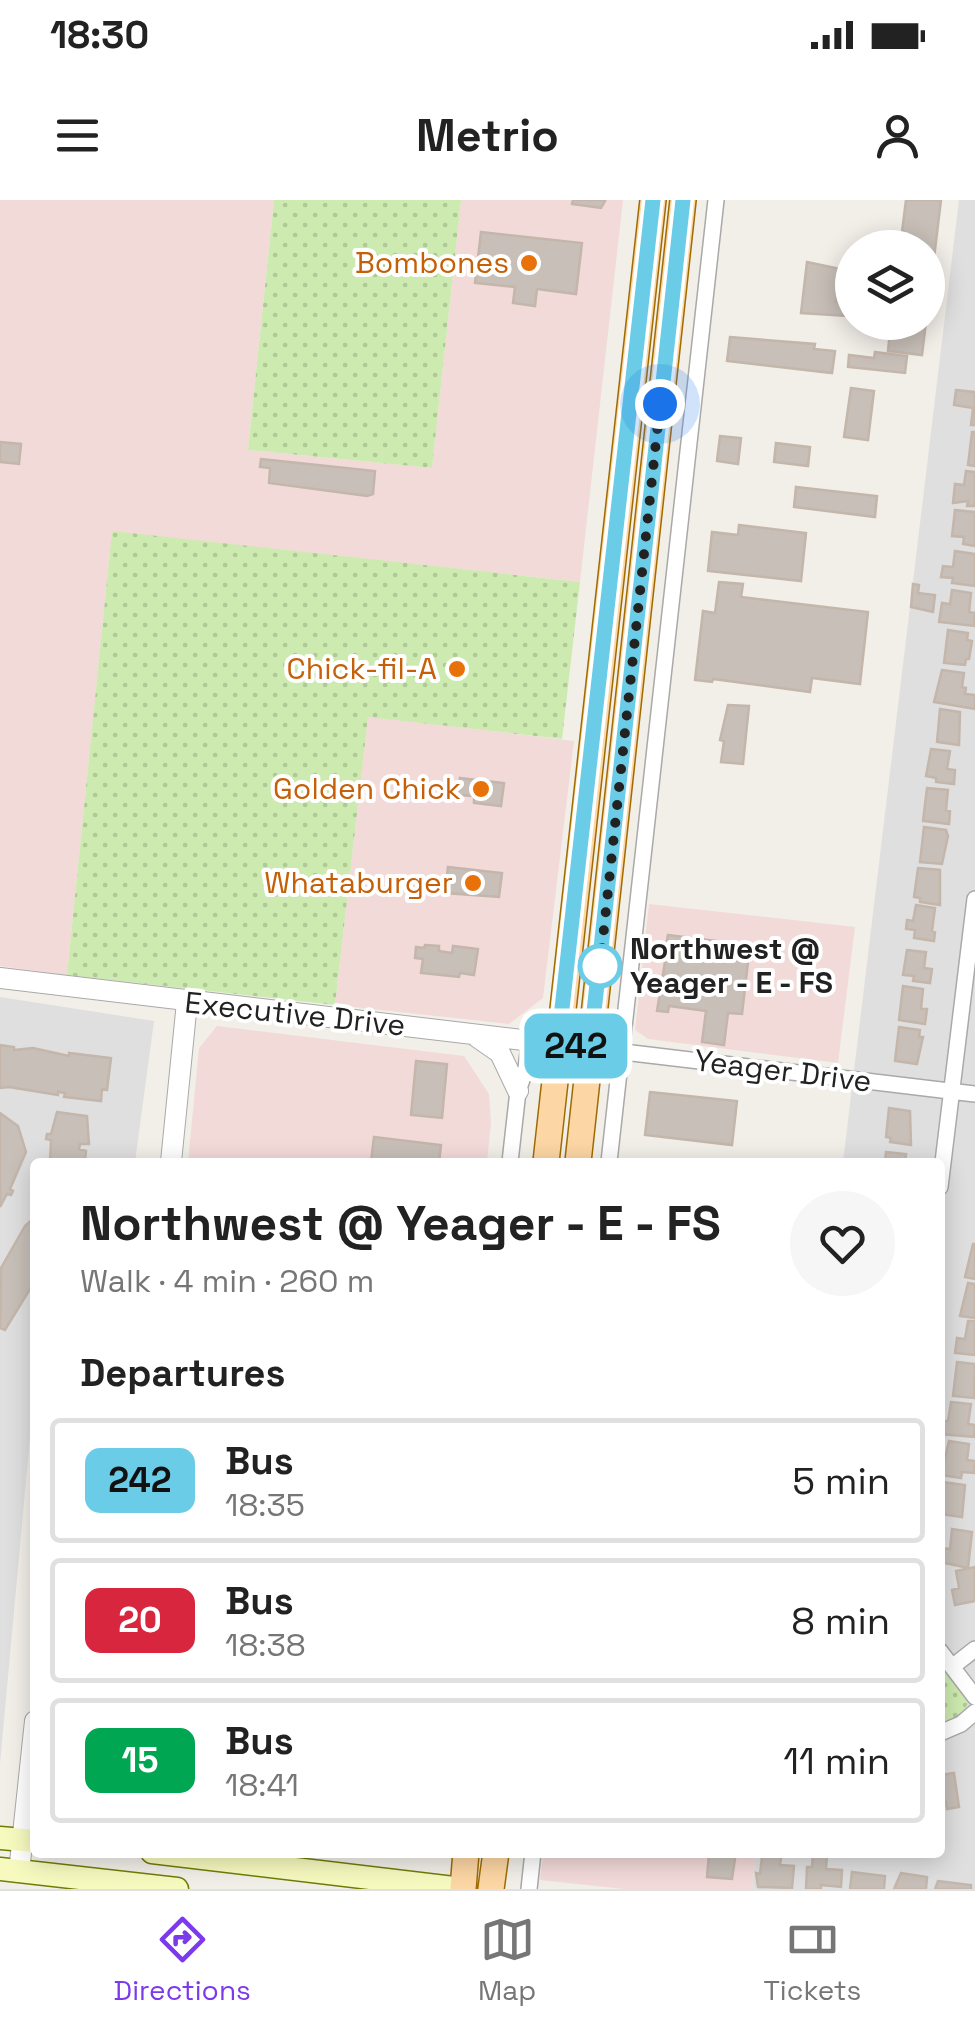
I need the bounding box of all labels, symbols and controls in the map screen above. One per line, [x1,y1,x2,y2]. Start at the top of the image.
text: 18:30 [50,11,149,59]
text: Metrio [416,107,559,164]
icon: menu [50,108,105,163]
icon: person [870,108,925,163]
map controls [835,230,945,340]
button: layers [835,230,945,340]
place label: Bombones [355,243,509,282]
marker: Bombones [518,252,540,274]
your location [635,379,685,429]
place label: Chick-fil-A [287,649,437,688]
marker: Chick-fil-A [446,658,468,680]
place label: Golden Chick [273,769,461,808]
marker: Golden Chick [470,778,492,800]
place label: Whataburger [264,863,453,902]
marker: Whataburger [462,872,484,894]
place label: Northwest @ Yeager - E - FS [630,929,833,1002]
marker: Northwest @ Yeager - E - FS [579,945,621,987]
street label: Executive Drive [183,983,407,1044]
line badge: 242 [518,1014,634,1078]
text: 242 [544,1024,608,1068]
street label: Yeager Drive [692,1040,874,1101]
button: heart [790,1191,895,1296]
text: Northwest @ Yeager - E - FS [80,1193,721,1254]
text: Walk · 4 min · 260 m [80,1261,374,1301]
text: Departures [80,1349,285,1397]
text: Bus [225,1437,294,1485]
text: 5 min [792,1457,890,1505]
text: 242 [108,1458,172,1502]
text: 18:35 [225,1485,305,1525]
text: Bus [225,1577,294,1625]
text: 8 min [791,1597,890,1645]
text: 20 [118,1598,162,1642]
text: 18:38 [225,1625,306,1665]
text: Bus [225,1717,294,1765]
text: 11 min [783,1737,890,1785]
text: 15 [122,1738,158,1782]
text: 18:41 [225,1765,299,1805]
tab: Directions [114,1912,251,2008]
tab: Map [478,1912,536,2008]
tab: Tickets [764,1912,861,2008]

